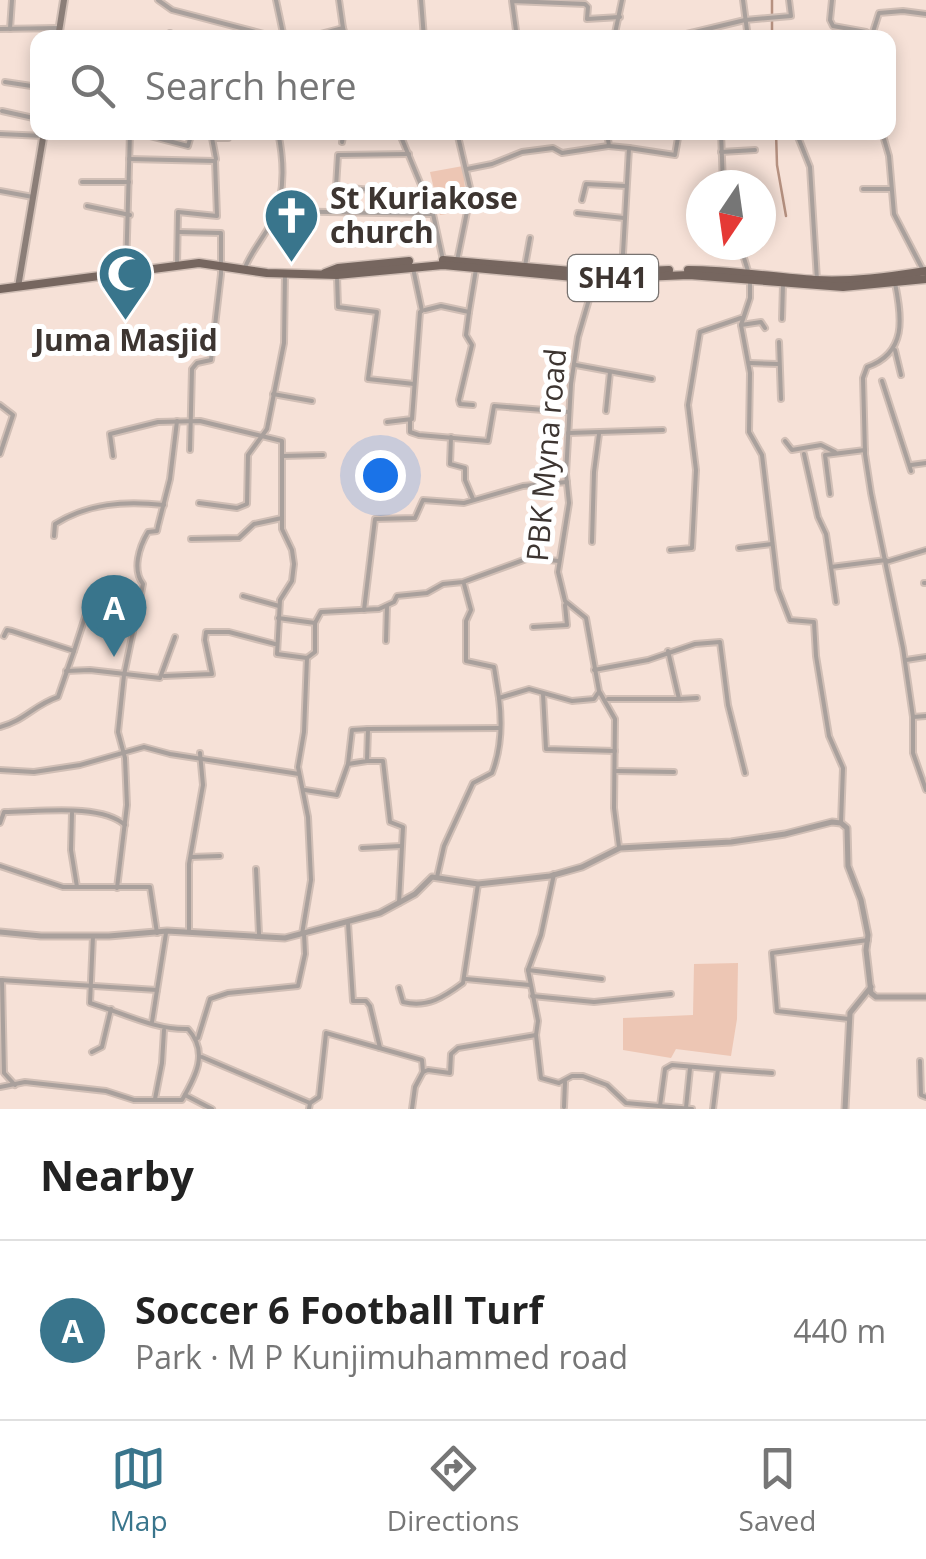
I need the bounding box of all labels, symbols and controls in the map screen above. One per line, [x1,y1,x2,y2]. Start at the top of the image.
search box [30,30,896,140]
icon: search [65,58,120,113]
text: Search here [145,59,357,111]
north arrow [686,170,776,260]
place label: St Kuriakose church [330,177,518,252]
church icon: St Kuriakose church [261,186,321,265]
mosque icon: Juma Masjid [96,243,156,322]
road number: SH41 [568,255,658,301]
place label: Juma Masjid [31,319,218,360]
street label: PBK Myna road [516,347,575,563]
your location [355,450,406,501]
pin: A [82,574,146,657]
text: Nearby [40,1146,194,1203]
text: Soccer 6 Football Turf [135,1283,543,1335]
text: A [61,1309,84,1352]
text: 440 m [793,1309,886,1352]
text: Park · M P Kunjimuhammed road [135,1335,628,1378]
tab: Map [110,1441,168,1539]
tab: Directions [387,1441,519,1539]
tab: Saved [739,1441,816,1539]

